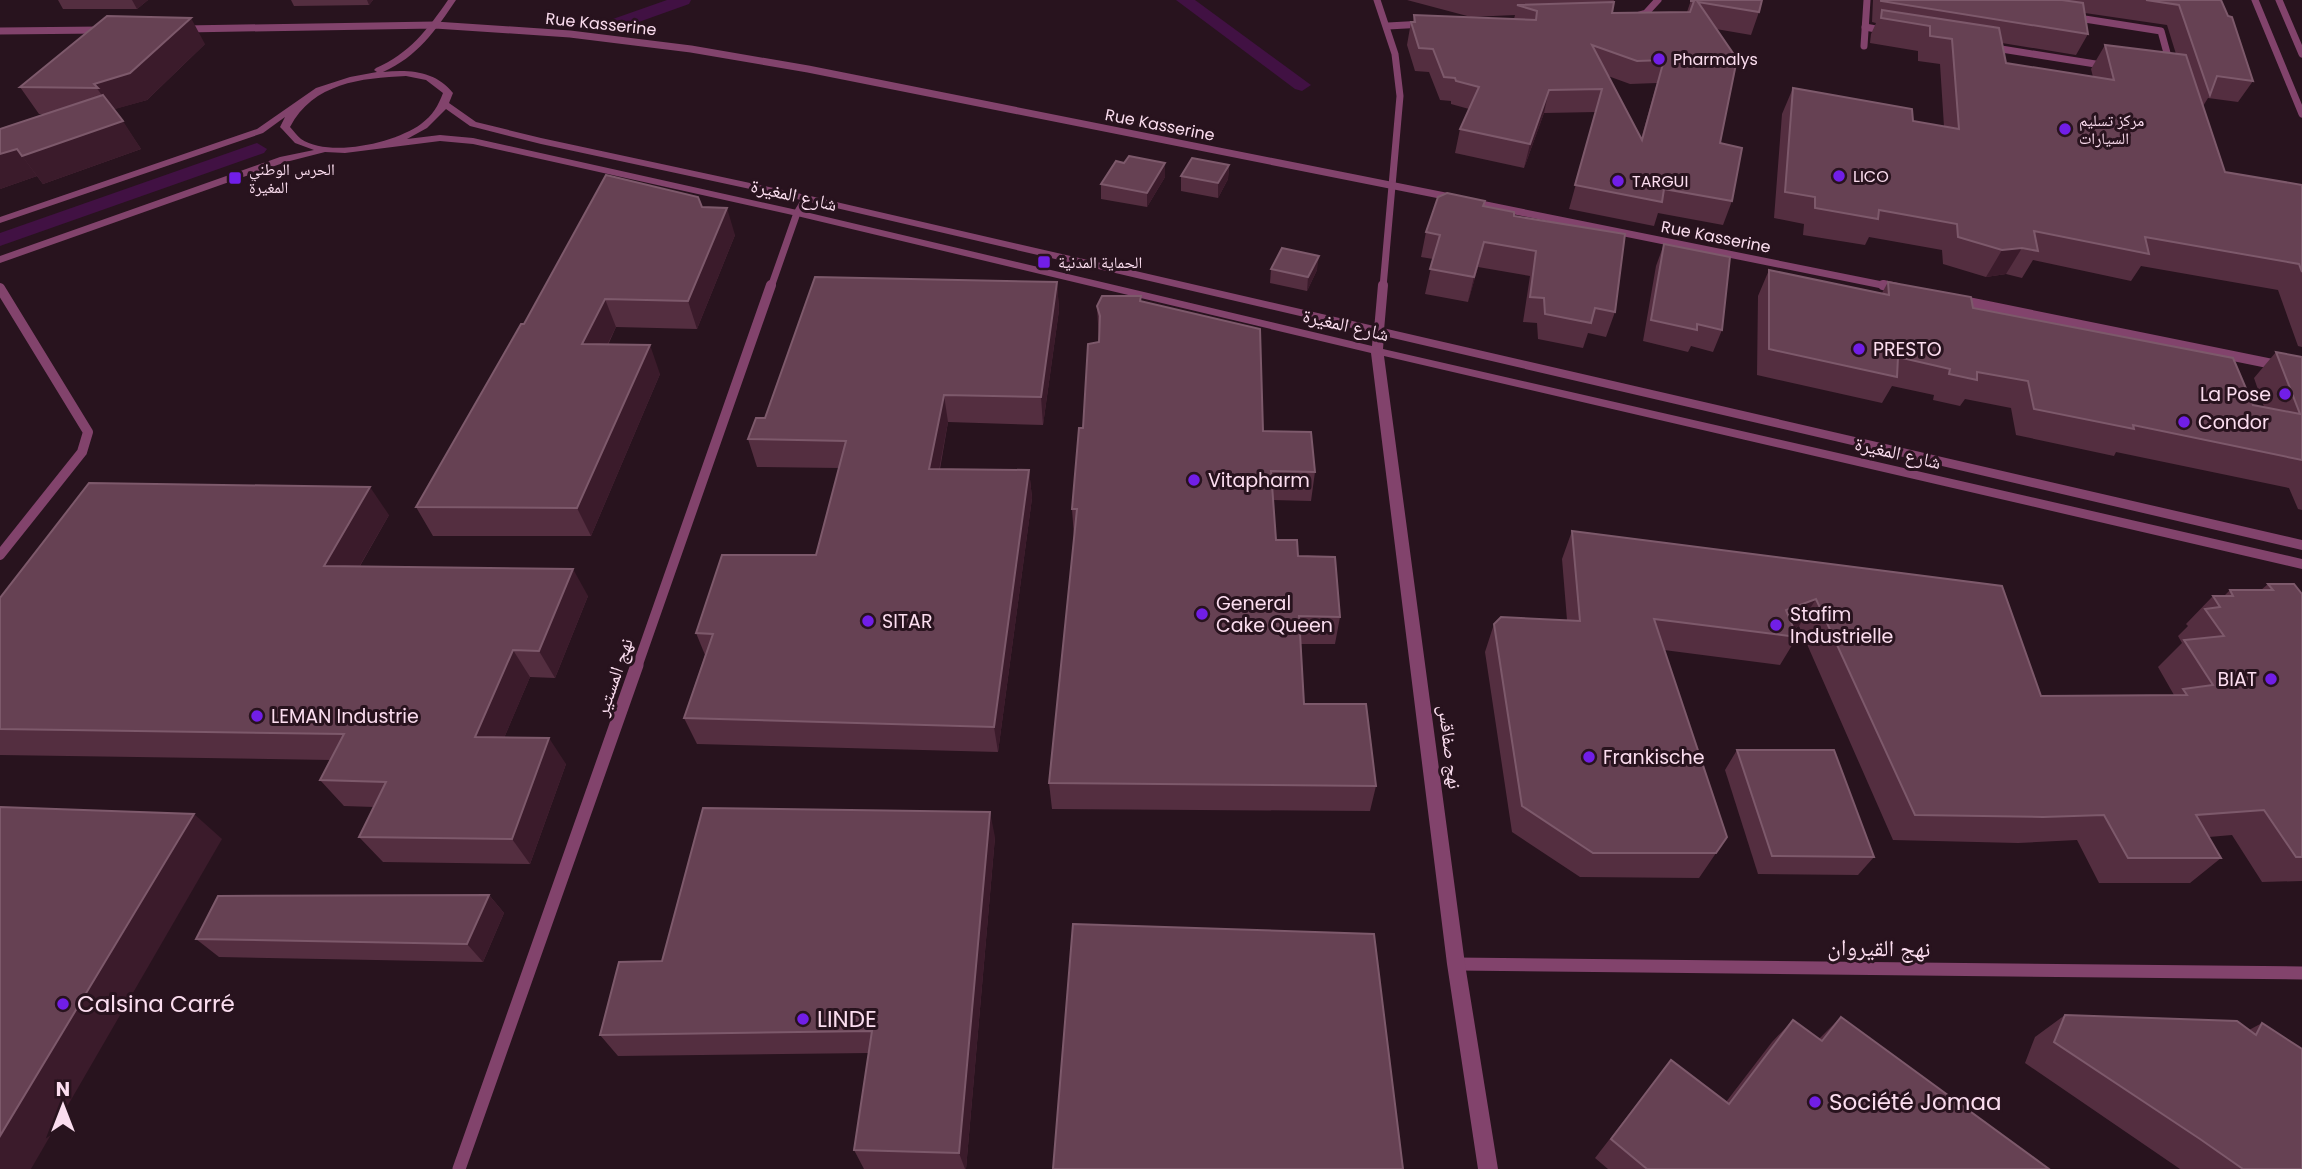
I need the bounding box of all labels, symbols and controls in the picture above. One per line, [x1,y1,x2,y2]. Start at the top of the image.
street label: Rue Kasserine [544,7,658,41]
place label: Pharmalys [1673,48,1758,71]
marker: Pharmalys [1651,51,1667,67]
street label: Rue Kasserine [1103,103,1217,147]
place label: مركز تسليم السيارات [2079,109,2144,150]
marker: مركز تسليم السيارات [2057,121,2073,137]
place label: الحرس الوطني المغيرة [249,158,335,199]
place label: LICO [1853,165,1889,188]
marker: LICO [1831,168,1847,184]
marker: الحرس الوطني المغيرة [227,170,243,186]
place label: TARGUI [1632,170,1688,193]
street label: شارع المغيرة [748,172,840,218]
marker: TARGUI [1610,173,1626,189]
street label: Rue Kasserine [1659,215,1773,259]
place label: الحماية المدنية [1058,251,1142,274]
marker: الحماية المدنية [1036,254,1052,270]
street label: شارع المغيرة [1300,302,1392,348]
place label: PRESTO [1873,336,1942,363]
marker: PRESTO [1851,341,1867,357]
place label: La Pose [2200,381,2271,408]
marker: La Pose [2277,386,2293,402]
place label: Condor [2198,409,2269,436]
marker: Condor [2176,414,2192,430]
street label: شارع المغيرة [1852,430,1944,476]
place label: Vitapharm [1208,467,1310,494]
marker: Vitapharm [1186,472,1202,488]
place label: General Cake Queen [1216,590,1333,639]
place label: Stafim Industrielle [1790,601,1893,650]
marker: General Cake Queen [1194,606,1210,622]
place label: SITAR [882,608,932,635]
marker: SITAR [860,613,876,629]
marker: Stafim Industrielle [1768,617,1784,633]
street label: نهج المستير [588,635,640,720]
place label: BIAT [2218,666,2257,693]
marker: BIAT [2263,671,2279,687]
place label: LEMAN Industrie [271,703,419,730]
street label: نهج صفاقس [1431,703,1469,791]
marker: LEMAN Industrie [249,708,265,724]
place label: Frankische [1603,744,1705,771]
marker: Frankische [1581,749,1597,765]
street label: نهج القيروان [1827,931,1931,965]
place label: Calsina Carré [77,988,235,1020]
marker: Calsina Carré [55,996,71,1012]
place label: LINDE [817,1003,877,1035]
marker: LINDE [795,1011,811,1027]
north arrow [28,1071,98,1141]
text: N [56,1076,70,1103]
place label: Société Jomaa [1829,1086,2002,1118]
marker: Société Jomaa [1807,1094,1823,1110]

